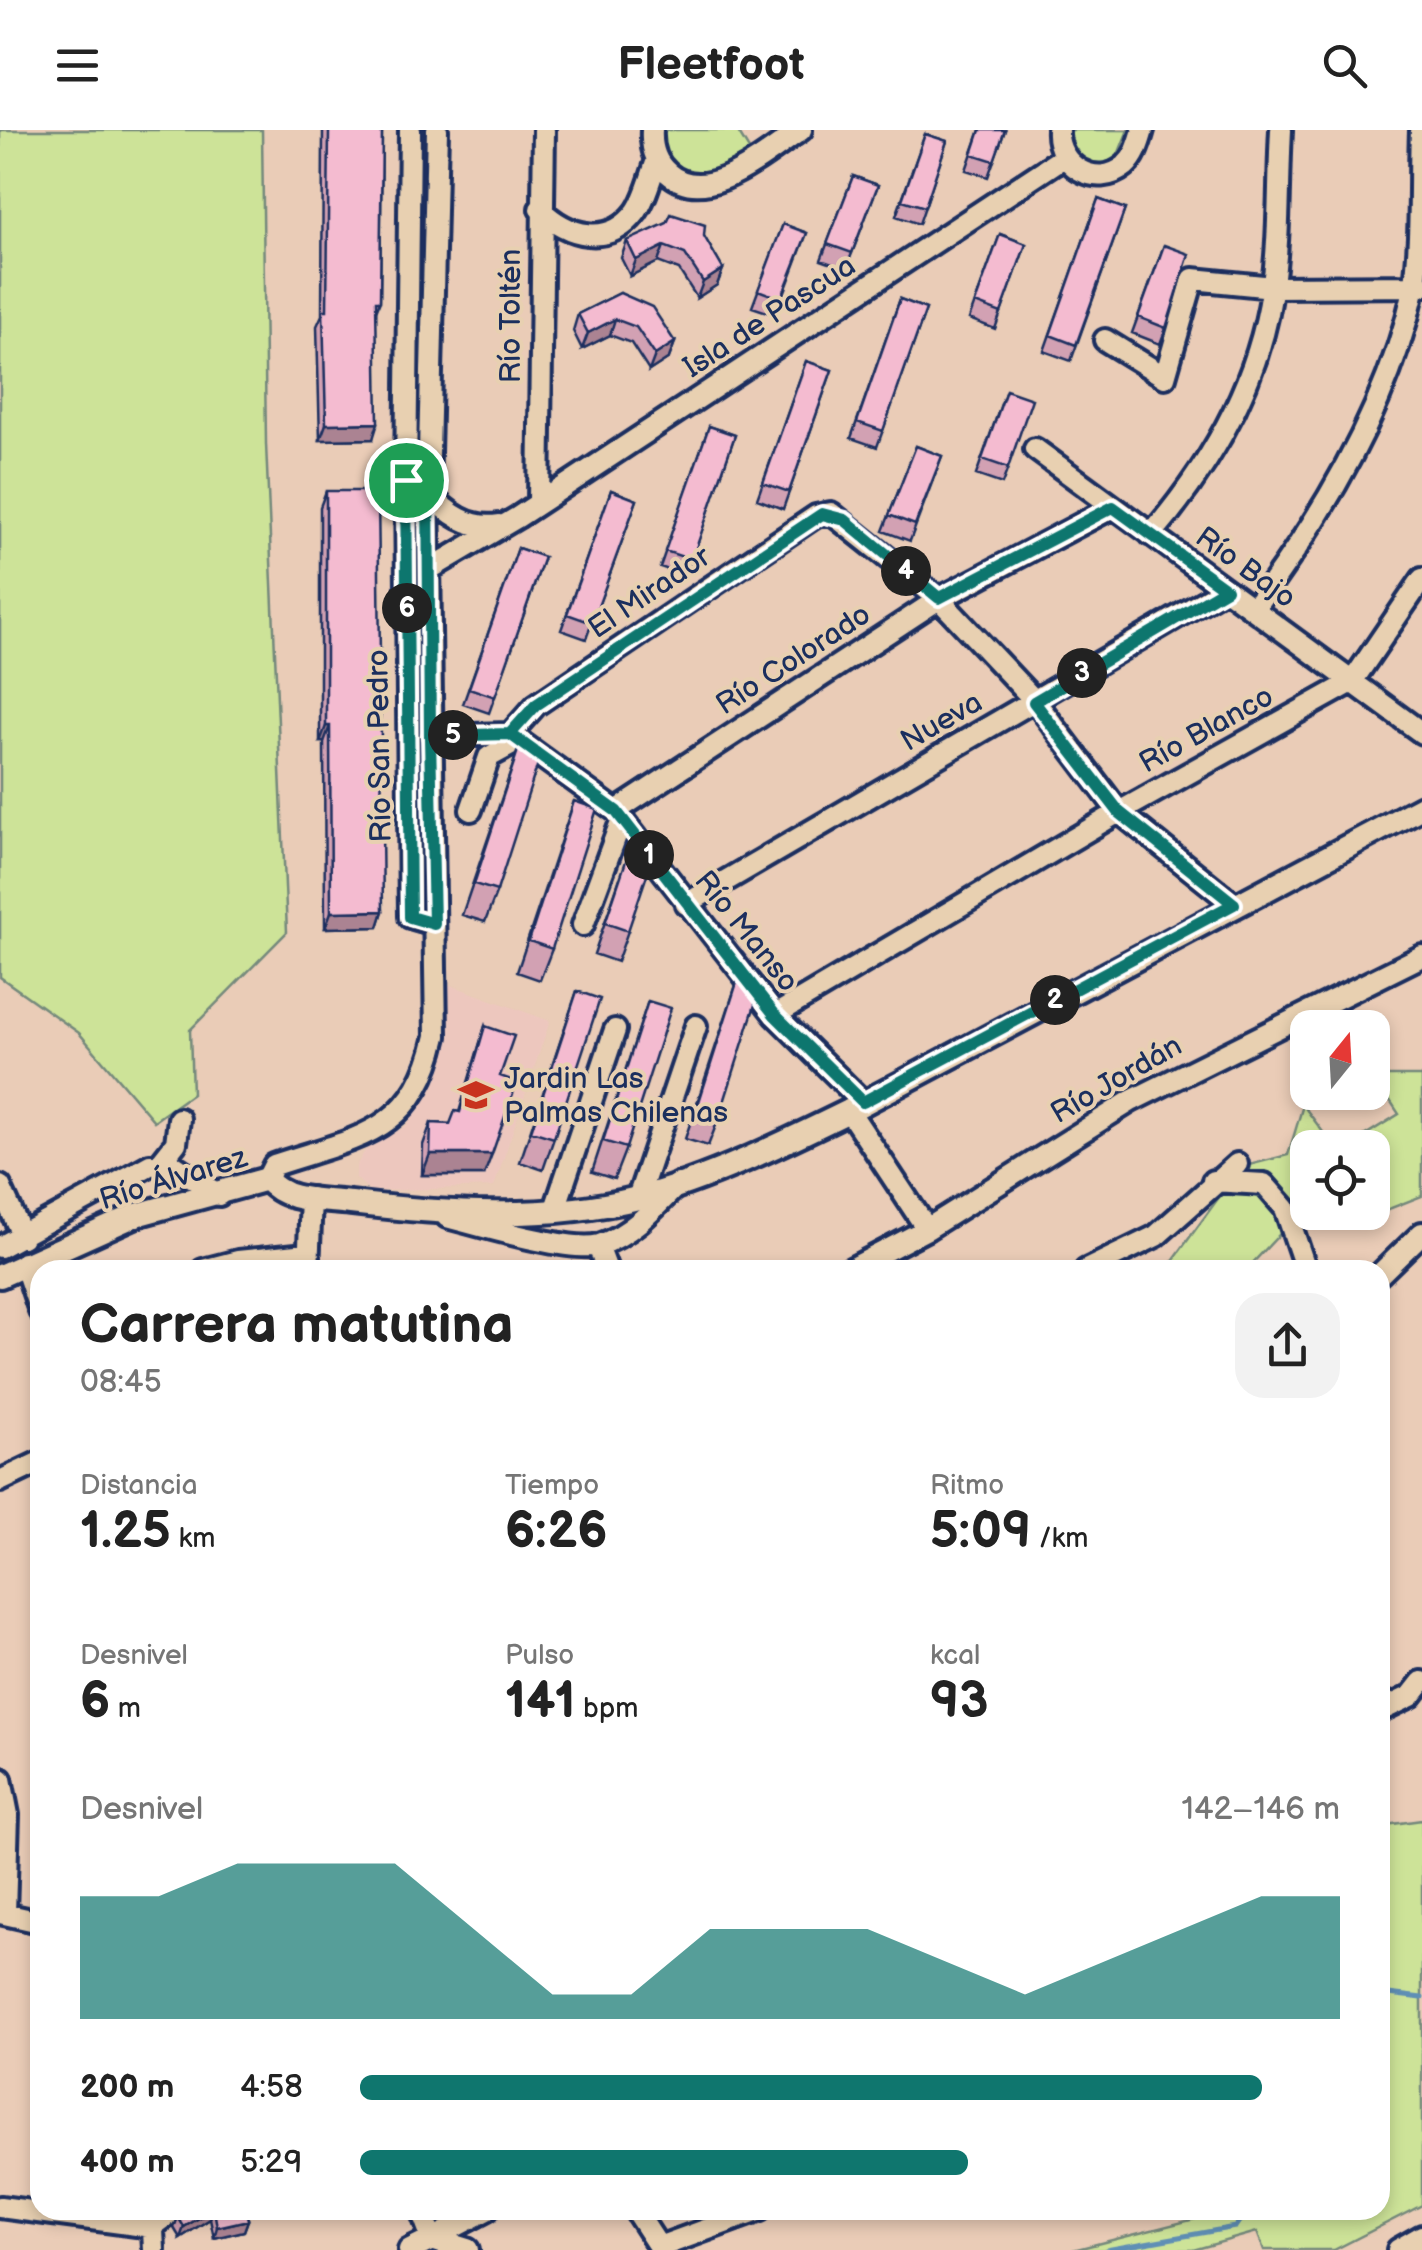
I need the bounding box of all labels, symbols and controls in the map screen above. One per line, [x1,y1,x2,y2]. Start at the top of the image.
icon: menu [50,38,105,93]
text: Fleetfoot [617,38,805,93]
icon: search [1317,38,1372,93]
street label: Isla de Pascua [677,248,862,386]
street label: Río Toltén [493,249,529,383]
pin [364,438,449,523]
icon: arrive [379,453,434,508]
street label: Río Bajo [1188,519,1303,616]
street label: El Mirador [582,538,719,647]
pin: 4 [881,546,931,596]
text: 4 [898,554,914,587]
pin: 6 [382,583,432,633]
text: 6 [399,591,415,624]
street label: Río Colorado [710,597,878,723]
pin: 3 [1057,648,1107,698]
street label: Río San Pedro [360,649,400,843]
text: 3 [1074,656,1090,689]
street label: Río Blanco [1133,678,1280,781]
street label: Nueva [894,684,989,759]
pin: 5 [428,710,478,760]
text: 5 [445,718,461,751]
pin: 1 [624,830,674,880]
text: 1 [643,838,655,871]
street label: Río Manso [687,864,806,999]
pin: 2 [1030,975,1080,1025]
text: 2 [1047,983,1063,1016]
north arrow [1290,1010,1390,1110]
map controls [1290,1010,1390,1230]
street label: Río Jordán [1045,1028,1188,1132]
place label: Jardin Las Palmas Chilenas [504,1061,728,1131]
school or university icon: Jardin Las Palmas Chilenas [457,1076,495,1114]
button: locate [1290,1130,1390,1230]
street label: Río Álvarez [95,1138,252,1218]
text: Carrera matutina [80,1292,514,1359]
button: share [1235,1293,1340,1398]
text: 08:45 [80,1363,162,1402]
text: Distancia [80,1469,198,1502]
text: Tiempo [505,1469,599,1502]
text: Ritmo [930,1469,1004,1502]
text: 1.25 [80,1502,171,1562]
text: 6:26 [505,1502,608,1562]
text: 5:09 [930,1502,1031,1562]
text: km [171,1522,215,1555]
text: /km [1031,1522,1088,1555]
text: Desnivel [80,1639,188,1672]
text: Pulso [505,1639,574,1672]
text: kcal [930,1639,980,1672]
text: 6 [80,1672,110,1732]
text: 141 [505,1672,576,1732]
text: 93 [930,1672,989,1732]
text: m [110,1692,141,1725]
text: bpm [576,1692,638,1725]
text: Desnivel [80,1790,203,1829]
text: 142–146 m [1182,1790,1340,1829]
text: 200 m [80,2068,174,2107]
text: 4:58 [240,2068,303,2107]
text: 400 m [80,2143,175,2182]
text: 5:29 [240,2143,302,2182]

